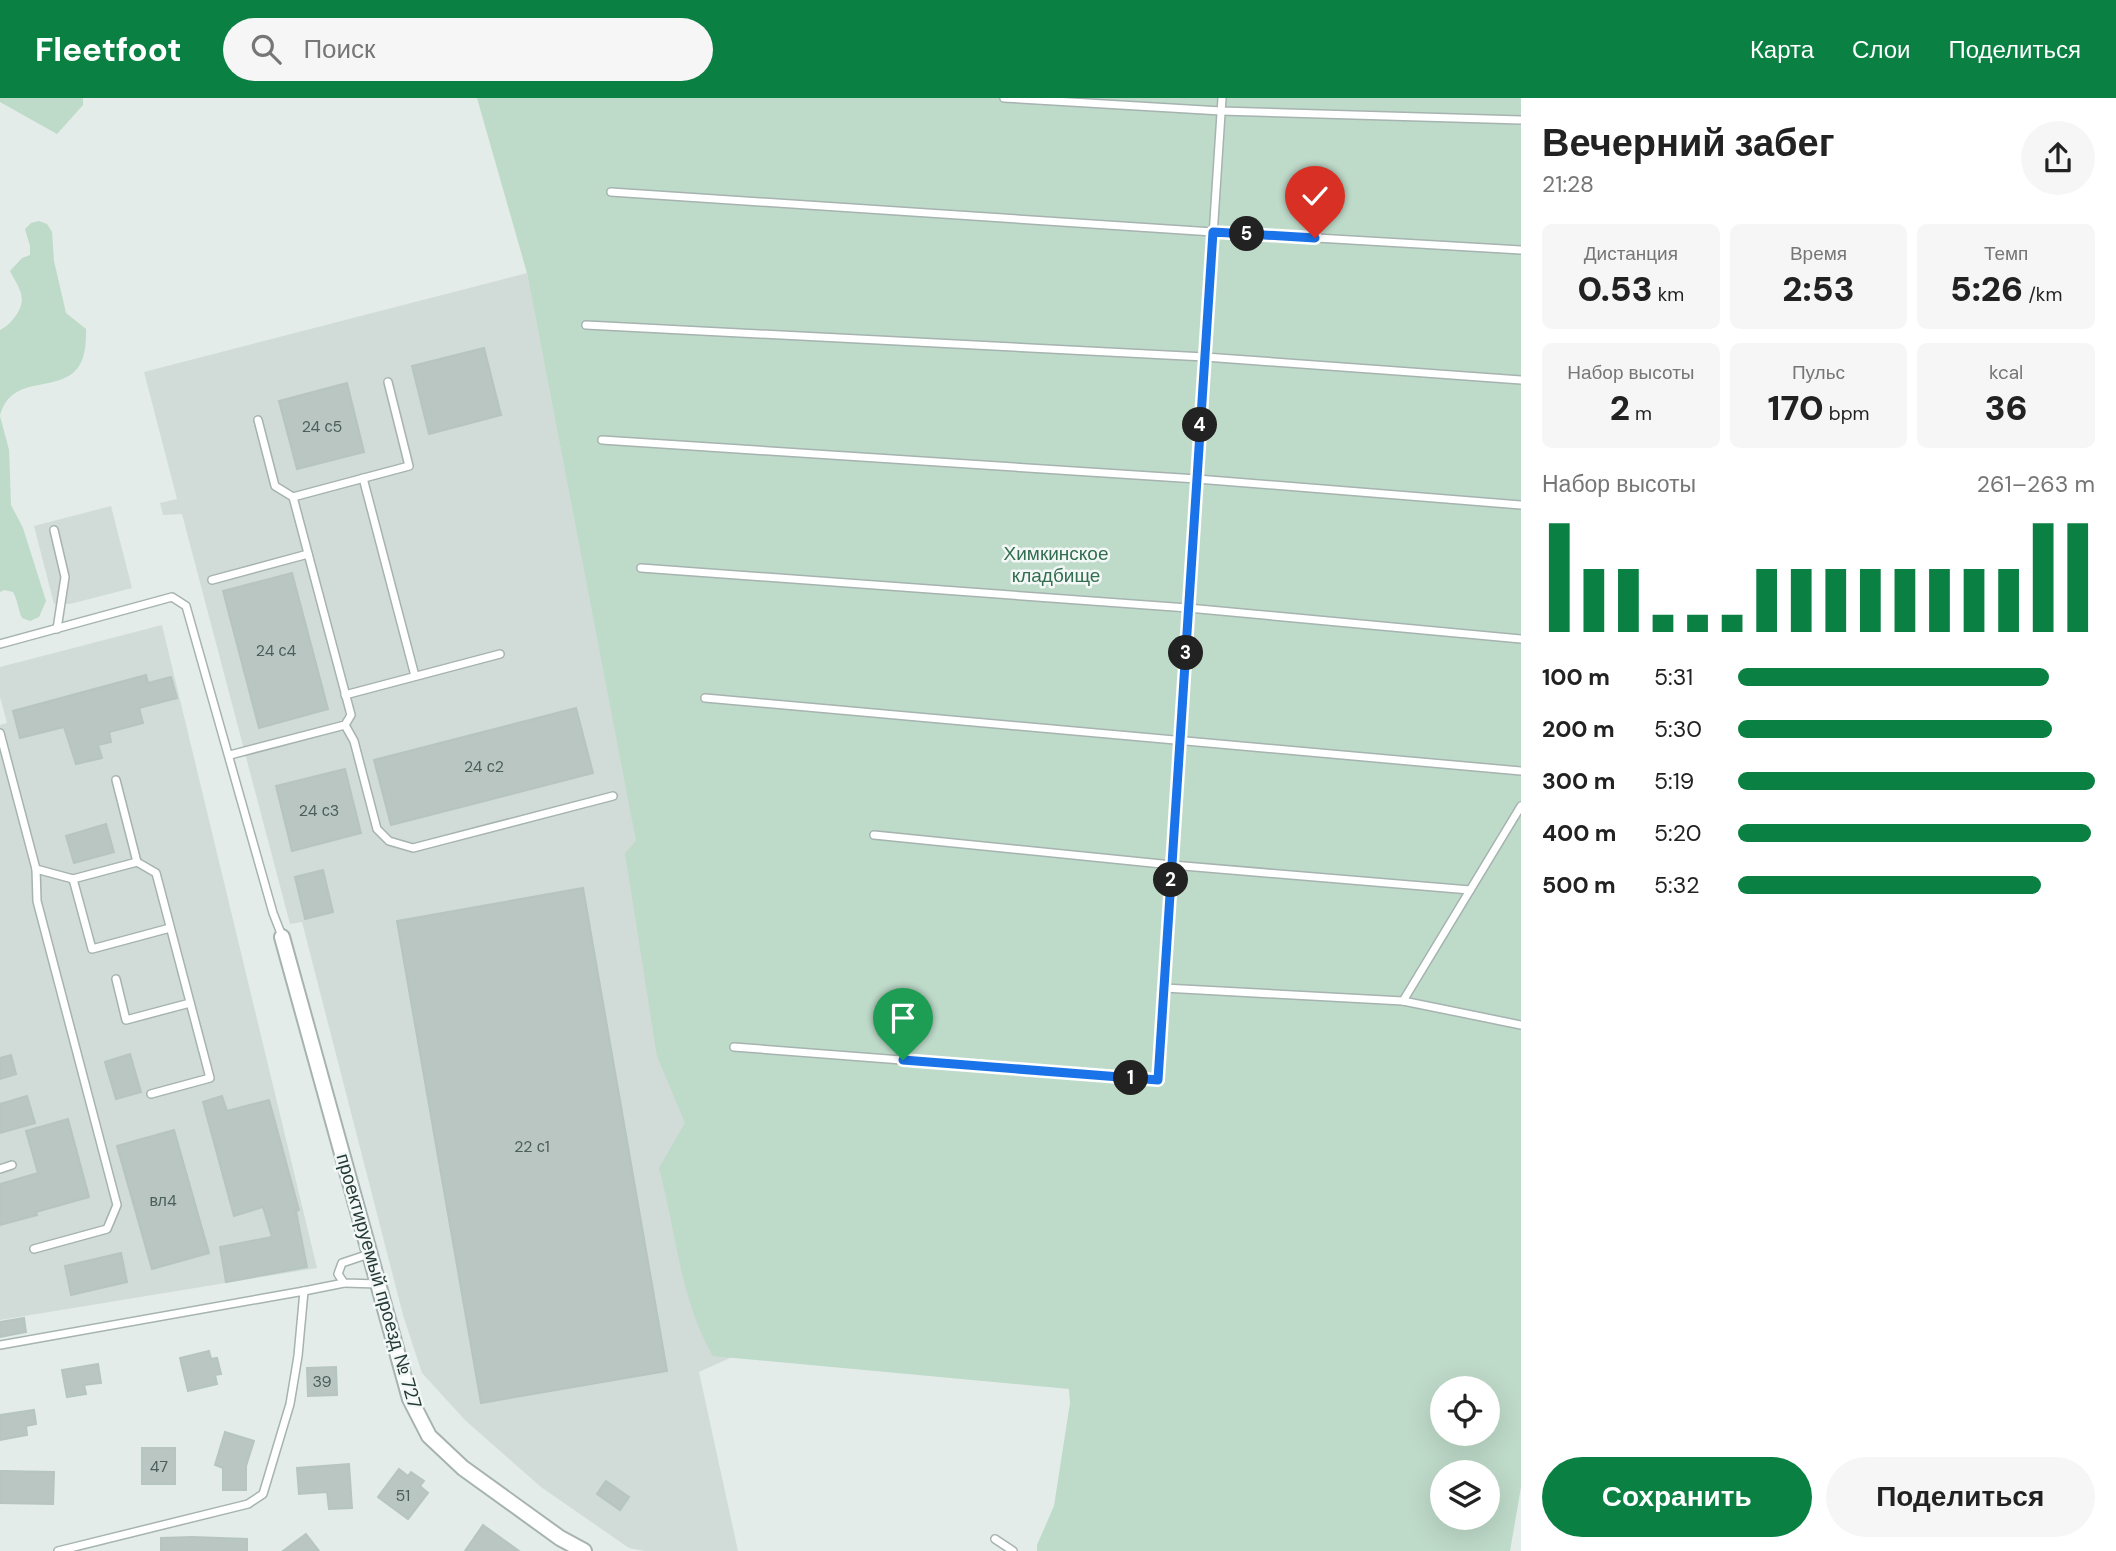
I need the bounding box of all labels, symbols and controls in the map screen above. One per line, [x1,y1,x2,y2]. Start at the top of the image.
search box [223,18,713,81]
text: Fleetfoot [35,28,181,71]
icon: search [247,30,285,68]
text: Поиск [303,32,375,66]
text: Карта [1750,34,1814,65]
text: Слои [1852,34,1910,65]
text: Поделиться [1948,34,2081,65]
text: Вечерний забег [1542,118,1834,168]
button: share [2021,121,2095,195]
pin [1285,166,1345,238]
text: 21:28 [1542,169,1594,199]
icon: check [1296,177,1334,215]
pin: 5 [1230,216,1264,252]
text: 5 [1241,221,1252,246]
text: Дистанция [1584,241,1678,266]
text: Время [1790,241,1847,266]
text: Темп [1984,241,2028,266]
text: 0.53 [1577,266,1653,312]
text: 2:53 [1782,266,1855,312]
text: 5:26 [1950,266,2023,312]
text: km [1653,282,1684,307]
text: /km [2023,282,2062,307]
text: Набор высоты [1567,360,1695,385]
text: Пульс [1792,360,1845,385]
text: kcal [1989,360,2023,385]
text: 2 [1610,385,1630,431]
text: 170 [1767,385,1824,431]
text: 36 [1984,385,2028,431]
text: m [1630,401,1652,426]
text: bpm [1824,401,1870,426]
pin: 4 [1182,408,1218,442]
text: 4 [1193,412,1206,437]
house number: 24 с5 [302,416,342,437]
text: Набор высоты [1542,469,1696,499]
text: 261–263 m [1977,469,2095,499]
park label: Химкинское кладбище [1004,541,1108,588]
pin: 3 [1168,636,1204,670]
house number: 24 с4 [256,640,297,661]
text: 3 [1180,640,1191,665]
text: 100 m [1542,662,1610,692]
text: 5:31 [1654,662,1693,692]
text: 200 m [1542,714,1615,744]
text: 5:30 [1654,714,1702,744]
house number: 24 с2 [464,756,504,777]
text: 300 m [1542,766,1615,796]
text: 5:19 [1654,766,1694,796]
house number: 24 с3 [299,800,339,821]
text: 400 m [1542,818,1616,848]
text: 5:20 [1654,818,1701,848]
pin: 2 [1154,862,1188,898]
text: 2 [1165,867,1176,892]
text: 500 m [1542,870,1616,900]
text: 5:32 [1654,870,1700,900]
pin [873,988,933,1060]
icon: arrive [884,999,922,1037]
pin: 1 [1114,1060,1148,1096]
text: 1 [1127,1065,1134,1090]
house number: 22 с1 [514,1136,550,1157]
street label: проектируемый проезд № 727 [331,1151,427,1411]
house number: вл4 [149,1190,177,1211]
house number: 39 [312,1371,332,1392]
map controls [1430,1376,1500,1530]
button: locate [1430,1376,1500,1446]
house number: 47 [150,1456,168,1477]
button: Сохранить [1542,1457,1812,1537]
button: Поделиться [1826,1457,2095,1537]
button: layers [1430,1460,1500,1530]
house number: 51 [396,1485,410,1506]

